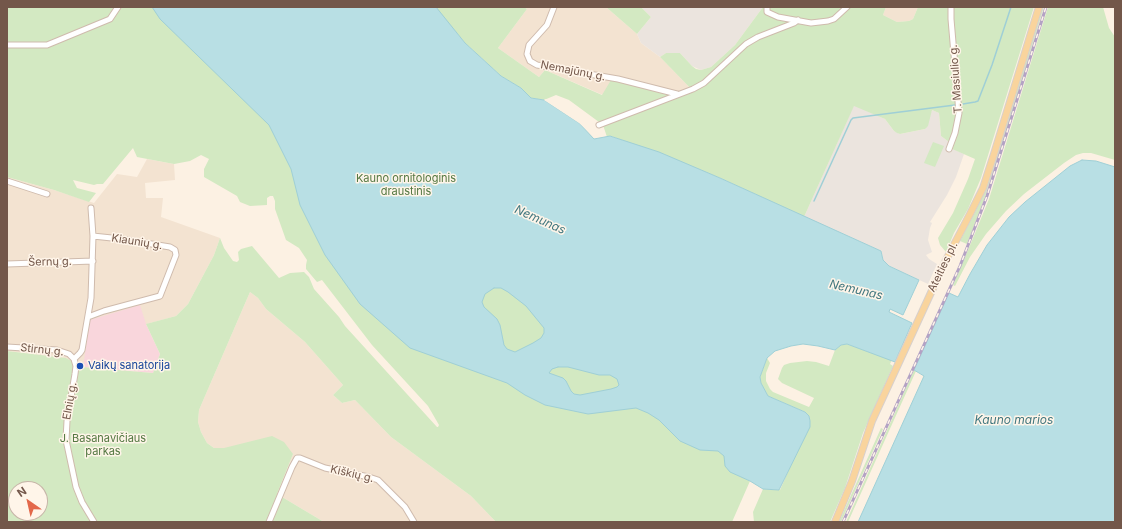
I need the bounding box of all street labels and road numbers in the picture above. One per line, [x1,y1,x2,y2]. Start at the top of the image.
street label: T. Masiulio g. [947,44,965,114]
street label: Nemajūnų g. [539,58,607,84]
street label: Kiaunių g. [110,231,164,253]
street label: Ateities pl. [925,240,961,294]
street label: Šernų g. [28,255,72,269]
street label: Stirnų g. [20,341,64,359]
street label: Elnių g. [60,381,80,421]
street label: Kiškių g. [329,463,375,485]

